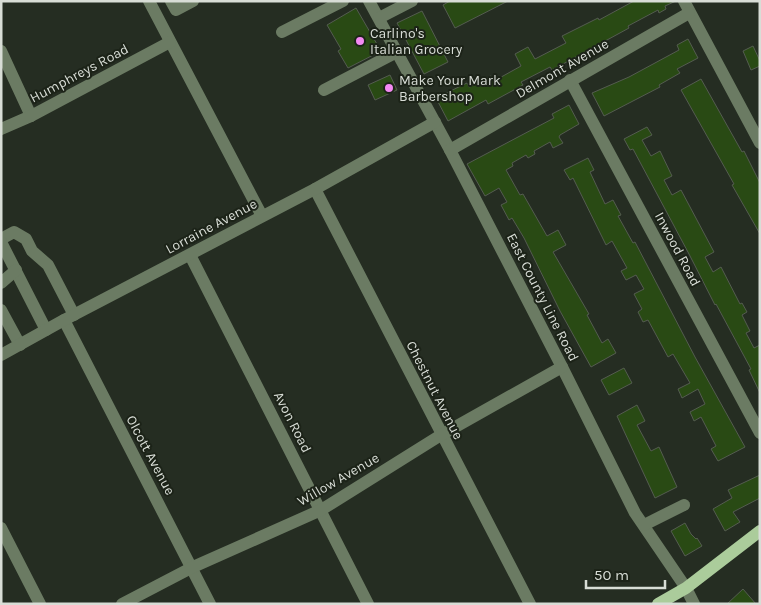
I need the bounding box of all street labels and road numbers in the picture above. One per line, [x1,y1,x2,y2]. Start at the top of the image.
street label: Delmont Avenue [513,35,612,102]
street label: Humphreys Road [27,40,131,107]
street label: Lorraine Avenue [163,195,260,258]
street label: Inwood Road [651,209,704,289]
street label: East County Line Road [503,230,582,364]
street label: Chestnut Avenue [402,338,467,442]
street label: Avon Road [270,389,315,456]
street label: Olcott Avenue [122,412,179,498]
street label: Willow Avenue [294,449,382,510]

